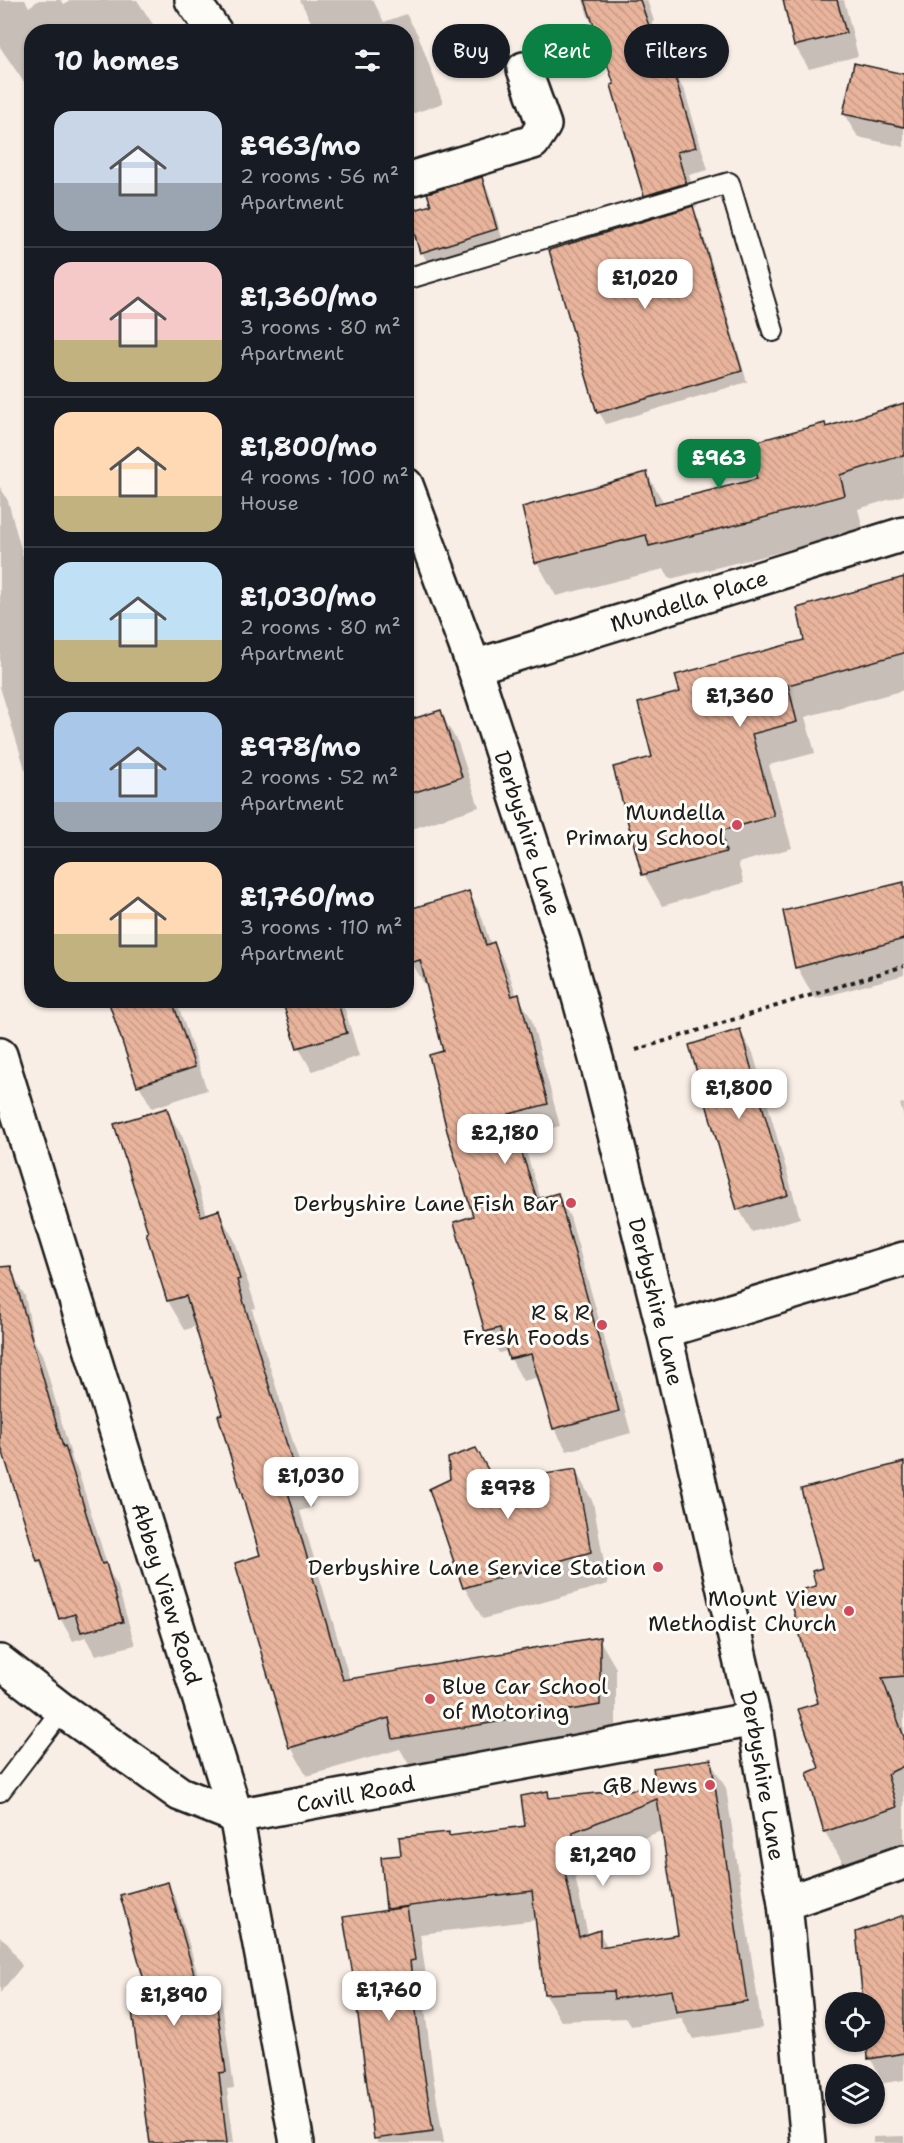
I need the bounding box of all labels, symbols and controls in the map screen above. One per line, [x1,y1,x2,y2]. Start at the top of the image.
chip: Buy [432,24,510,78]
chip: Rent [522,24,612,78]
chip: Filters [624,24,729,78]
text: 10 homes [54,43,179,78]
icon: filters [351,44,384,77]
text: £963/mo [240,128,361,163]
icon: home [102,135,174,207]
text: 2 rooms · 56 m² [240,163,399,189]
text: Apartment [240,189,344,215]
pin: £1,020 [596,259,694,310]
text: £1,020 [612,265,678,291]
text: £1,360/mo [240,279,378,314]
icon: home [102,286,174,358]
text: 3 rooms · 80 m² [240,314,401,340]
text: Apartment [240,340,344,366]
text: £1,800/mo [240,429,377,464]
icon: home [102,436,174,508]
pin: £963 [683,439,755,490]
text: £963 [692,445,746,471]
text: 4 rooms · 100 m² [240,464,409,490]
text: House [240,490,299,516]
street label: Mundella Place [607,563,771,639]
text: £1,030/mo [240,579,377,614]
icon: home [102,586,174,658]
text: 2 rooms · 80 m² [240,614,401,640]
text: Apartment [240,640,344,666]
pin: £1,360 [691,677,789,728]
text: £1,360 [706,683,774,709]
text: £978/mo [240,729,361,764]
icon: home [102,736,174,808]
street label: Derbyshire Lane [488,747,569,919]
text: 2 rooms · 52 m² [240,764,398,790]
text: Apartment [240,790,344,816]
place label: Mundella Primary School [566,798,725,852]
marker: Mundella Primary School [730,818,744,832]
text: £1,760/mo [240,879,375,914]
icon: home [102,886,174,958]
text: 3 rooms · 110 m² [240,914,403,940]
text: Apartment [240,940,344,966]
pin: £1,800 [690,1069,788,1120]
text: £1,800 [705,1075,773,1101]
pin: £2,180 [456,1114,554,1165]
text: £2,180 [471,1120,539,1146]
place label: Derbyshire Lane Fish Bar [294,1189,559,1218]
marker: Derbyshire Lane Fish Bar [564,1196,578,1210]
street label: Derbyshire Lane [622,1215,691,1388]
place label: R & R Fresh Foods [463,1298,590,1352]
marker: R & R Fresh Foods [595,1318,609,1332]
pin: £1,030 [262,1457,360,1508]
text: £1,030 [277,1463,345,1489]
pin: £978 [472,1469,544,1520]
text: £978 [481,1475,535,1501]
street label: Abbey View Road [125,1499,209,1688]
place label: Derbyshire Lane Service Station [308,1553,646,1582]
marker: Derbyshire Lane Service Station [651,1560,665,1574]
place label: Mount View Methodist Church [648,1584,837,1638]
marker: Mount View Methodist Church [842,1604,856,1618]
place label: Blue Car School of Motoring [442,1672,608,1726]
street label: Derbyshire Lane [733,1688,792,1863]
marker: Blue Car School of Motoring [423,1692,437,1706]
street label: Cavill Road [294,1768,417,1819]
place label: GB News [603,1771,698,1800]
marker: GB News [703,1778,717,1792]
pin: £1,290 [554,1836,652,1887]
text: £1,290 [570,1842,636,1868]
pin: £1,760 [340,1971,438,2022]
pin: £1,890 [125,1976,223,2027]
text: £1,760 [356,1977,422,2003]
text: £1,890 [140,1982,208,2008]
map controls [825,1992,885,2124]
button: locate [825,1992,885,2052]
button: layers [825,2064,885,2124]

